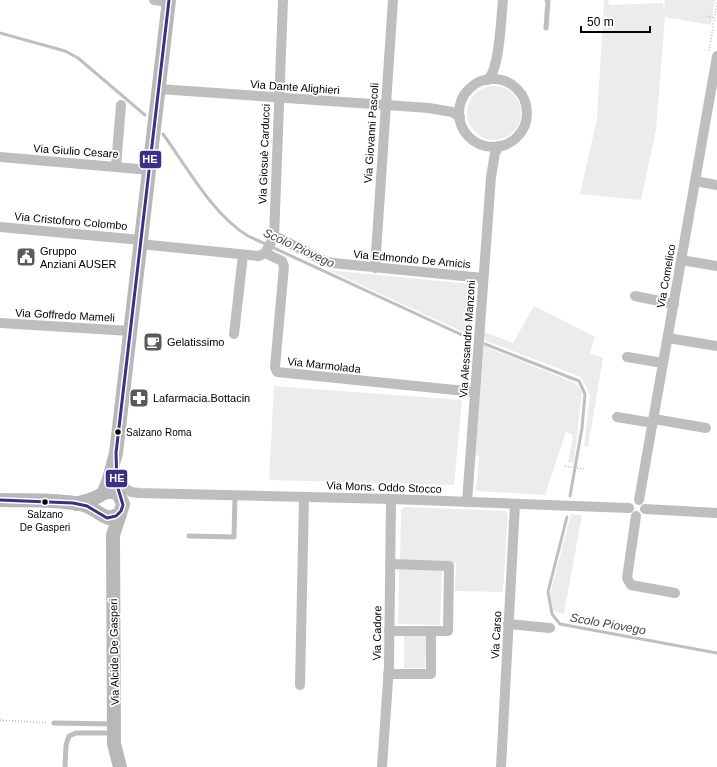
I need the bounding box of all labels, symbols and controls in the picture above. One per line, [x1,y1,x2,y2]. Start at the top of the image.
scale bar [581,8,650,34]
text: 50 m [587,15,614,29]
street label: Via Dante Alighieri [250,78,340,96]
street label: Via Giovanni Pascoli [362,82,380,184]
street label: Via Giosuè Carducci [256,104,272,204]
street label: Via Giulio Cesare [33,142,119,160]
line badge: HE [139,150,162,169]
text: HE [142,153,158,165]
street label: Via Cristoforo Colombo [14,210,128,232]
water label: Scolo Piovego [261,225,337,271]
street label: Via Comelico [654,243,678,309]
place label: Gruppo Anziani AUSER [40,245,116,270]
public building icon: Gruppo Anziani AUSER [15,246,37,268]
street label: Via Edmondo De Amicis [353,248,472,270]
street label: Via Alessandro Manzoni [457,280,477,398]
street label: Via Goffredo Mameli [15,306,115,324]
cafe icon: Gelatissimo [142,331,164,353]
place label: Gelatissimo [167,336,224,348]
street label: Via Marmolada [287,355,362,375]
pharmacy icon: Lafarmacia.Bottacin [128,387,150,409]
place label: Lafarmacia.Bottacin [153,392,250,404]
marker: Salzano Roma [113,427,123,437]
place label: Salzano Roma [126,427,192,438]
line badge: HE [105,469,128,488]
text: HE [109,472,125,484]
street label: Via Mons. Oddo Stocco [326,479,442,495]
marker: Salzano De Gasperi [40,497,50,507]
place label: Salzano De Gasperi [20,509,70,533]
street label: Via Alcide De Gasperi [107,598,121,706]
street label: Via Cadore [371,605,383,661]
water label: Scolo Piovego [569,610,647,638]
street label: Via Carso [489,611,503,659]

